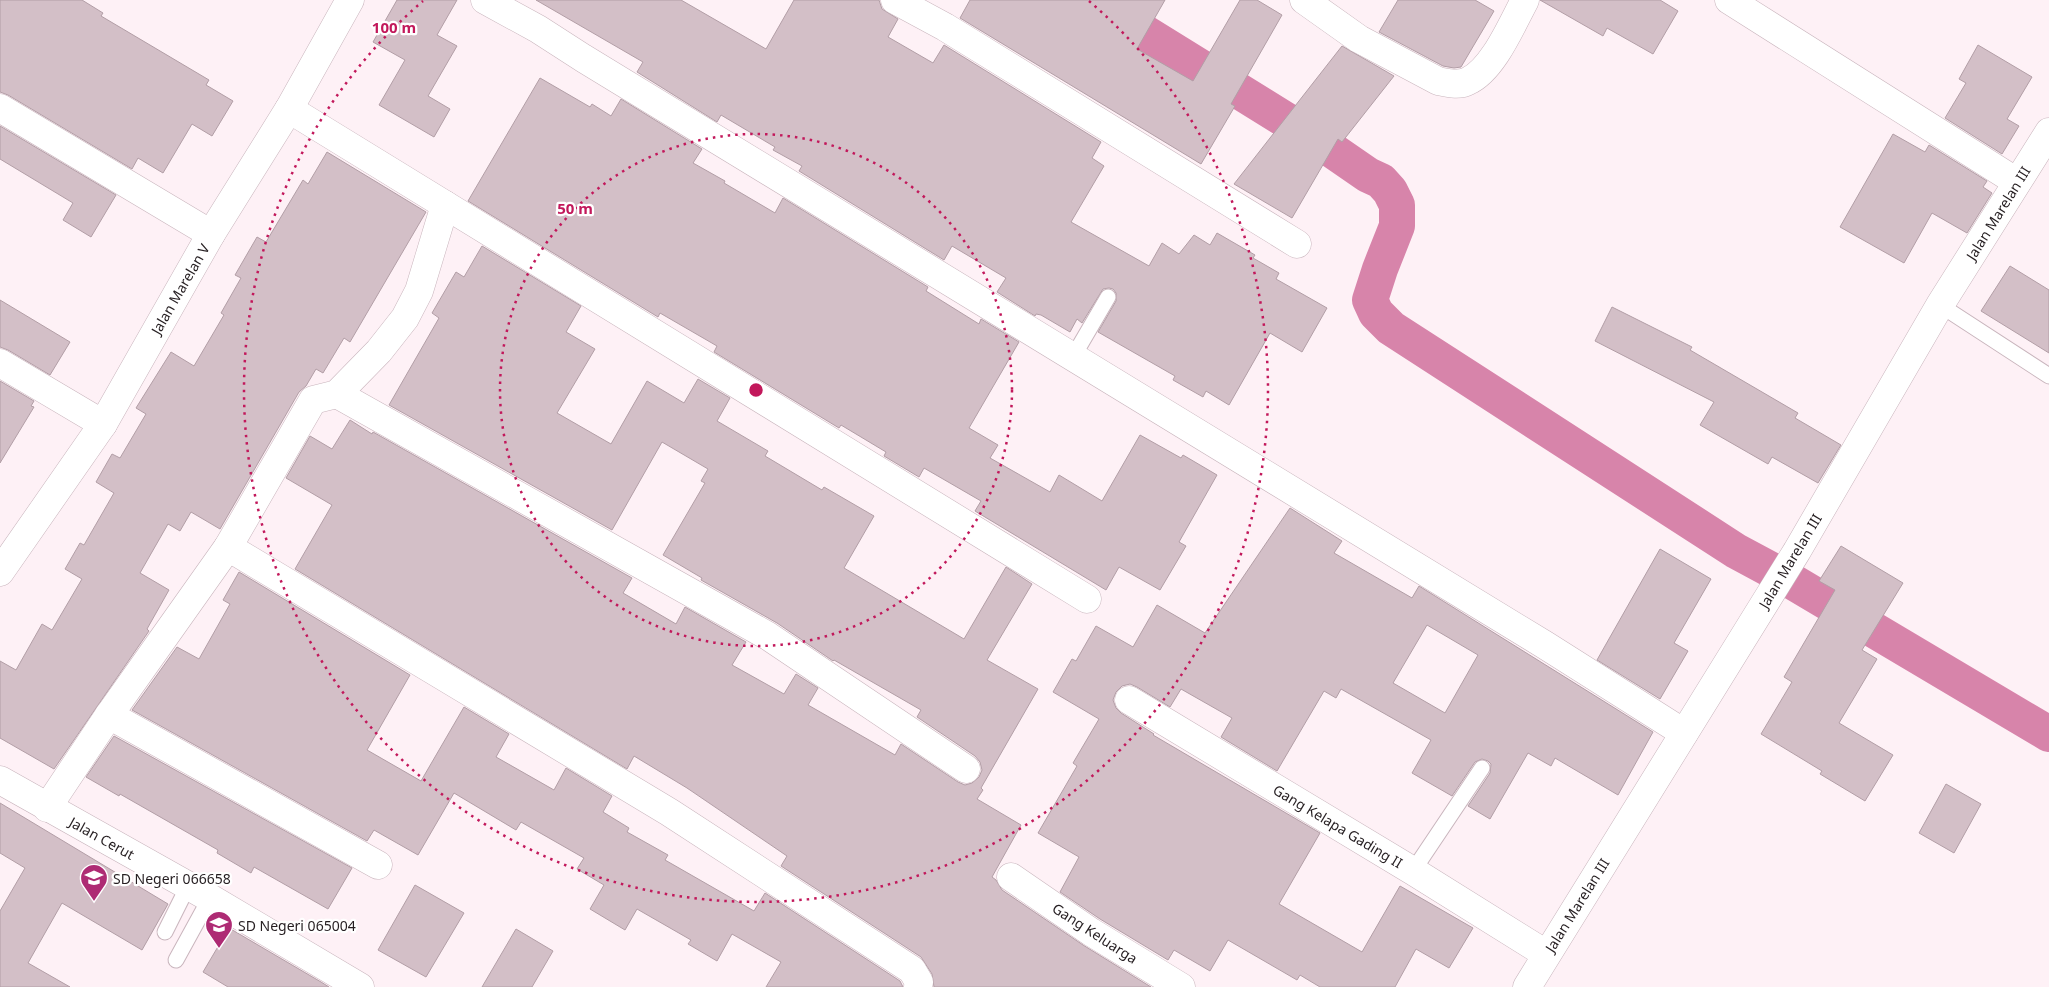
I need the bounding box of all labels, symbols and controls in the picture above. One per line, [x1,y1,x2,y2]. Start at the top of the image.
text: 100 m [372,17,416,37]
street label: Jalan Marelan III [1960,162,2035,265]
text: 50 m [557,198,593,218]
street label: Jalan Marelan V [145,240,214,339]
centre of rings [747,381,765,399]
street label: Jalan Marelan III [1753,510,1826,614]
street label: Gang Kelapa Gading II [1270,780,1406,872]
street label: Jalan Cerut [64,811,138,864]
street label: Jalan Marelan III [1539,854,1614,957]
school or university icon: SD Negeri 066658 [79,863,109,902]
place label: SD Negeri 066658 [113,869,231,888]
street label: Gang Keluarga [1049,898,1141,968]
school or university icon: SD Negeri 065004 [204,910,234,949]
place label: SD Negeri 065004 [238,916,356,935]

